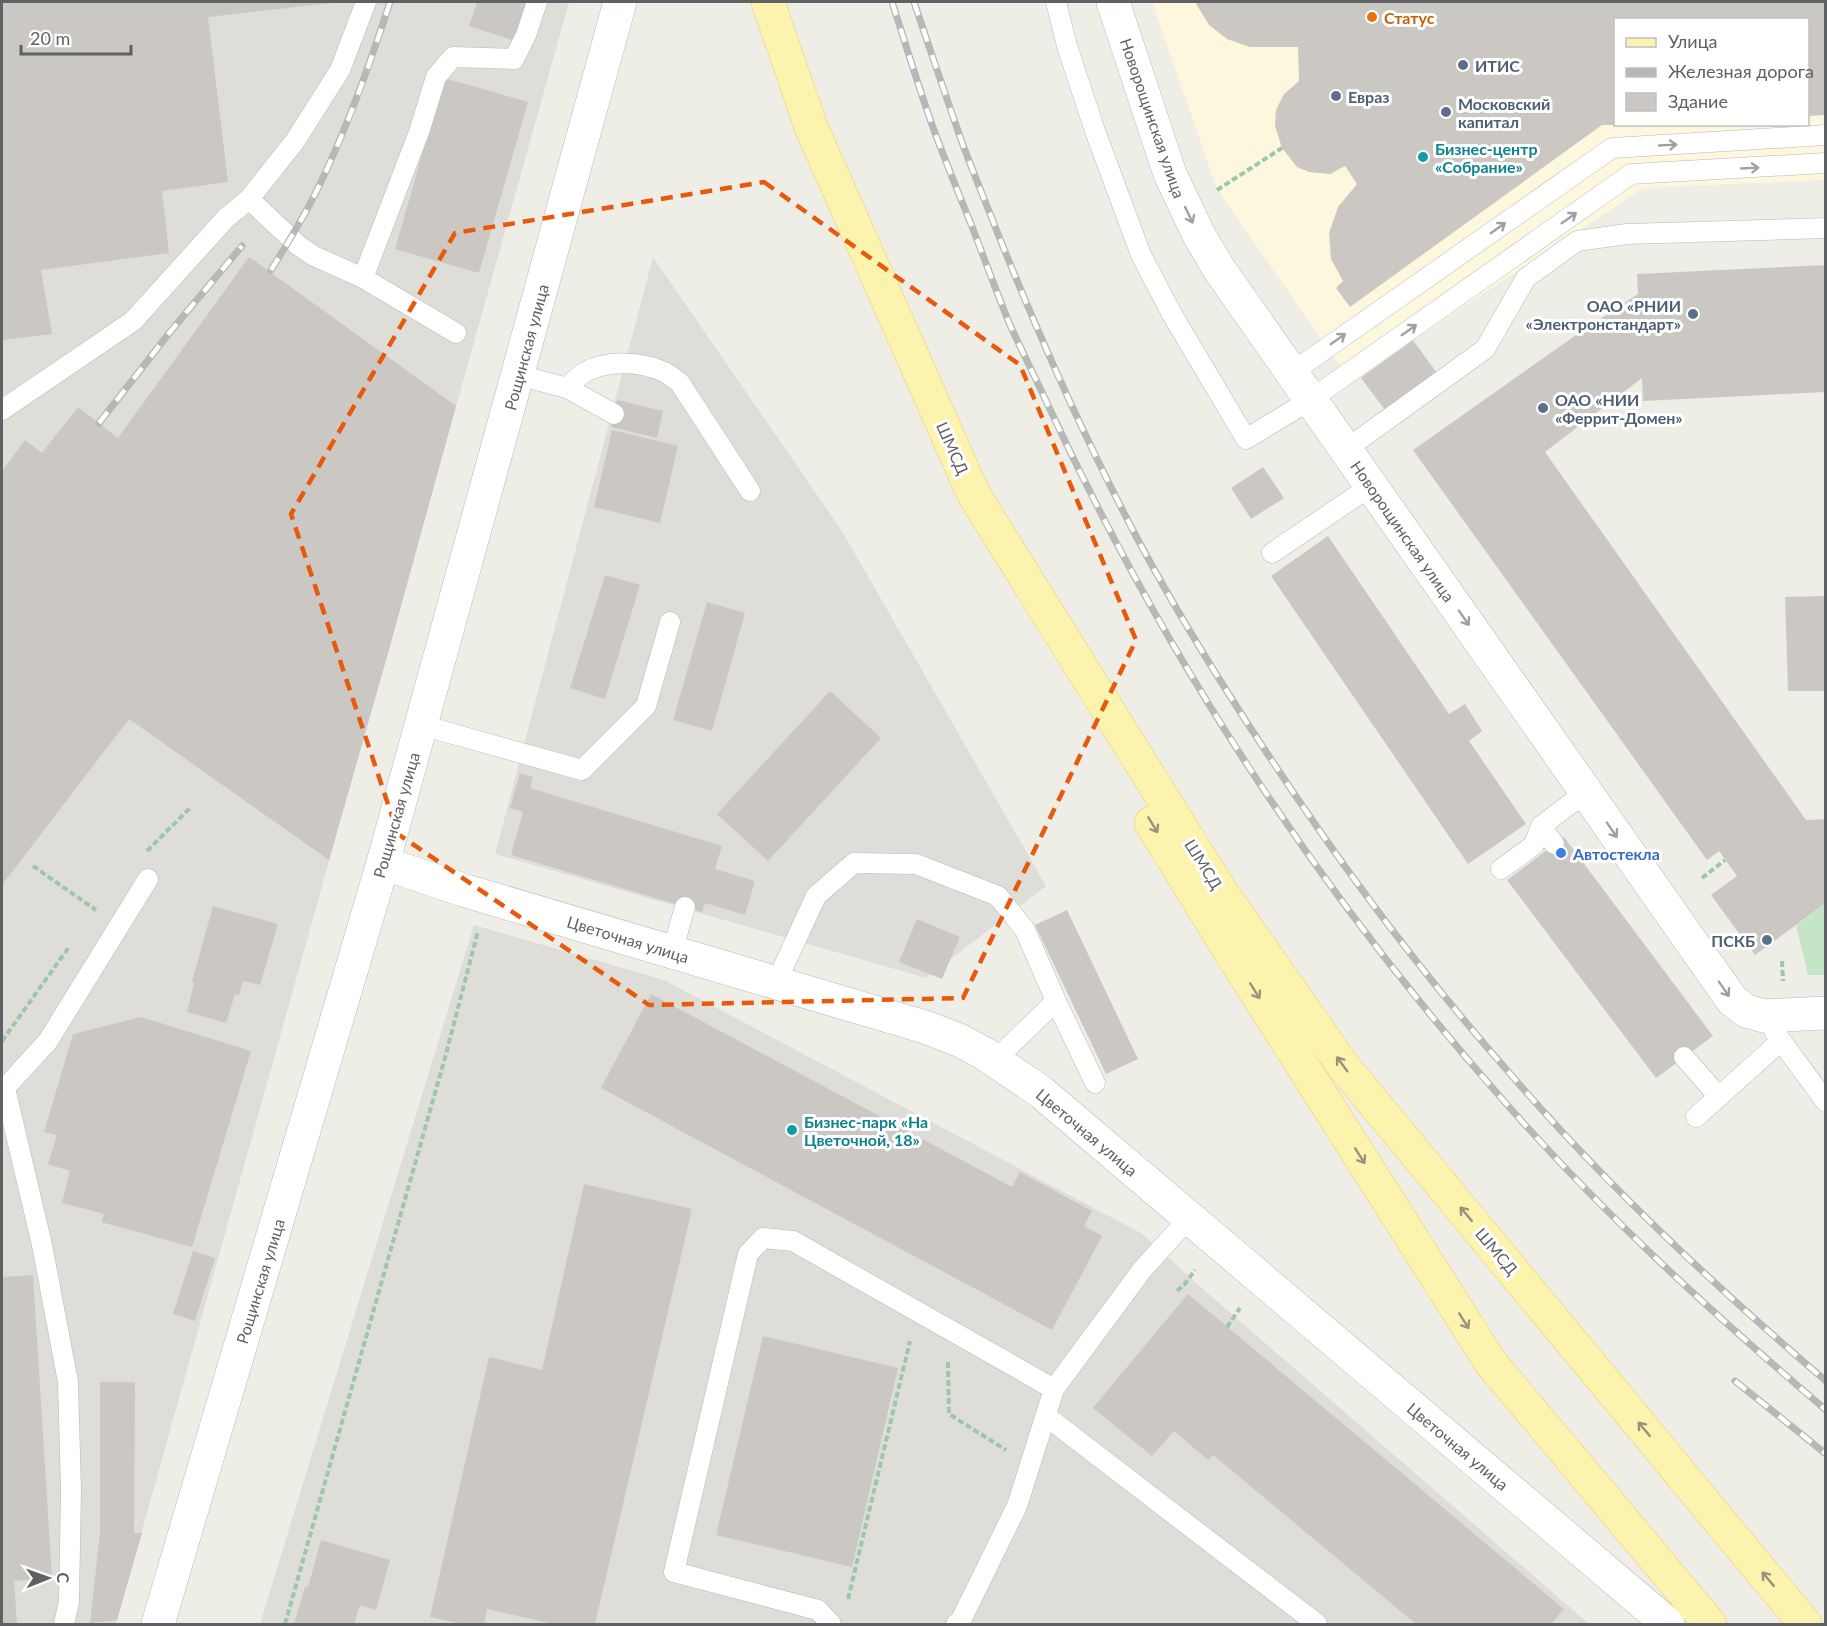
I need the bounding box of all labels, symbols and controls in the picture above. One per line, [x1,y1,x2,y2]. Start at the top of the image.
place label: Статус [1384,8,1435,27]
marker: Статус [1365,10,1379,24]
scale bar [21,18,130,56]
legend [1614,18,1809,126]
text: 20 m [30,27,70,49]
text: Улица [1668,30,1718,52]
street label: Новорощинская улица [1117,36,1189,200]
place label: ИТИС [1475,56,1520,75]
marker: ИТИС [1456,58,1470,72]
text: Железная дорога [1668,60,1814,82]
place label: Евраз [1348,87,1389,106]
marker: Евраз [1329,89,1343,103]
text: Здание [1668,90,1728,112]
place label: Московский капитал [1458,94,1550,131]
marker: Московский капитал [1439,105,1453,119]
place label: Бизнес-центр «Собрание» [1435,139,1537,176]
one-way arrow [1658,139,1678,150]
marker: Бизнес-центр «Собрание» [1416,150,1430,164]
one-way arrow [1739,162,1759,173]
one-way arrow [1183,205,1195,223]
one-way arrow [1560,212,1576,224]
one-way arrow [1490,222,1506,234]
street label: Рощинская улица [500,282,552,412]
place label: ОАО «РНИИ «Электронстандарт» [1526,296,1681,333]
marker: ОАО «РНИИ «Электронстандарт» [1686,307,1700,321]
one-way arrow [1401,324,1417,336]
one-way arrow [1330,333,1346,345]
place label: ОАО «НИИ «Феррит-Домен» [1555,390,1683,427]
marker: ОАО «НИИ «Феррит-Домен» [1536,401,1550,415]
street label: ШМСД [933,419,973,478]
street label: Новорощинская улица [1347,457,1459,605]
one-way arrow [1458,610,1470,626]
street label: Рощинская улица [369,750,423,880]
one-way arrow [1147,816,1159,833]
one-way arrow [1606,821,1618,837]
street label: ШМСД [1181,835,1227,893]
place label: Автостекла [1572,844,1660,863]
marker: Автостекла [1554,846,1568,860]
street label: Цветочная улица [565,911,691,967]
place label: ПСКБ [1711,931,1755,950]
marker: ПСКБ [1760,933,1774,947]
one-way arrow [1718,980,1730,997]
one-way arrow [1250,982,1262,999]
one-way arrow [1336,1056,1348,1072]
street label: Цветочная улица [1033,1084,1141,1180]
place label: Бизнес-парк «На Цветочной, 18» [804,1112,928,1149]
marker: Бизнес-парк «На Цветочной, 18» [785,1123,799,1137]
one-way arrow [1354,1147,1366,1164]
one-way arrow [1459,1207,1473,1222]
street label: Рощинская улица [232,1216,288,1346]
street label: ШМСД [1472,1224,1522,1279]
one-way arrow [1458,1312,1470,1328]
street label: Цветочная улица [1404,1398,1512,1494]
one-way arrow [1637,1421,1650,1437]
north arrow [18,1548,78,1608]
text: С [54,1572,73,1584]
one-way arrow [1762,1572,1775,1588]

